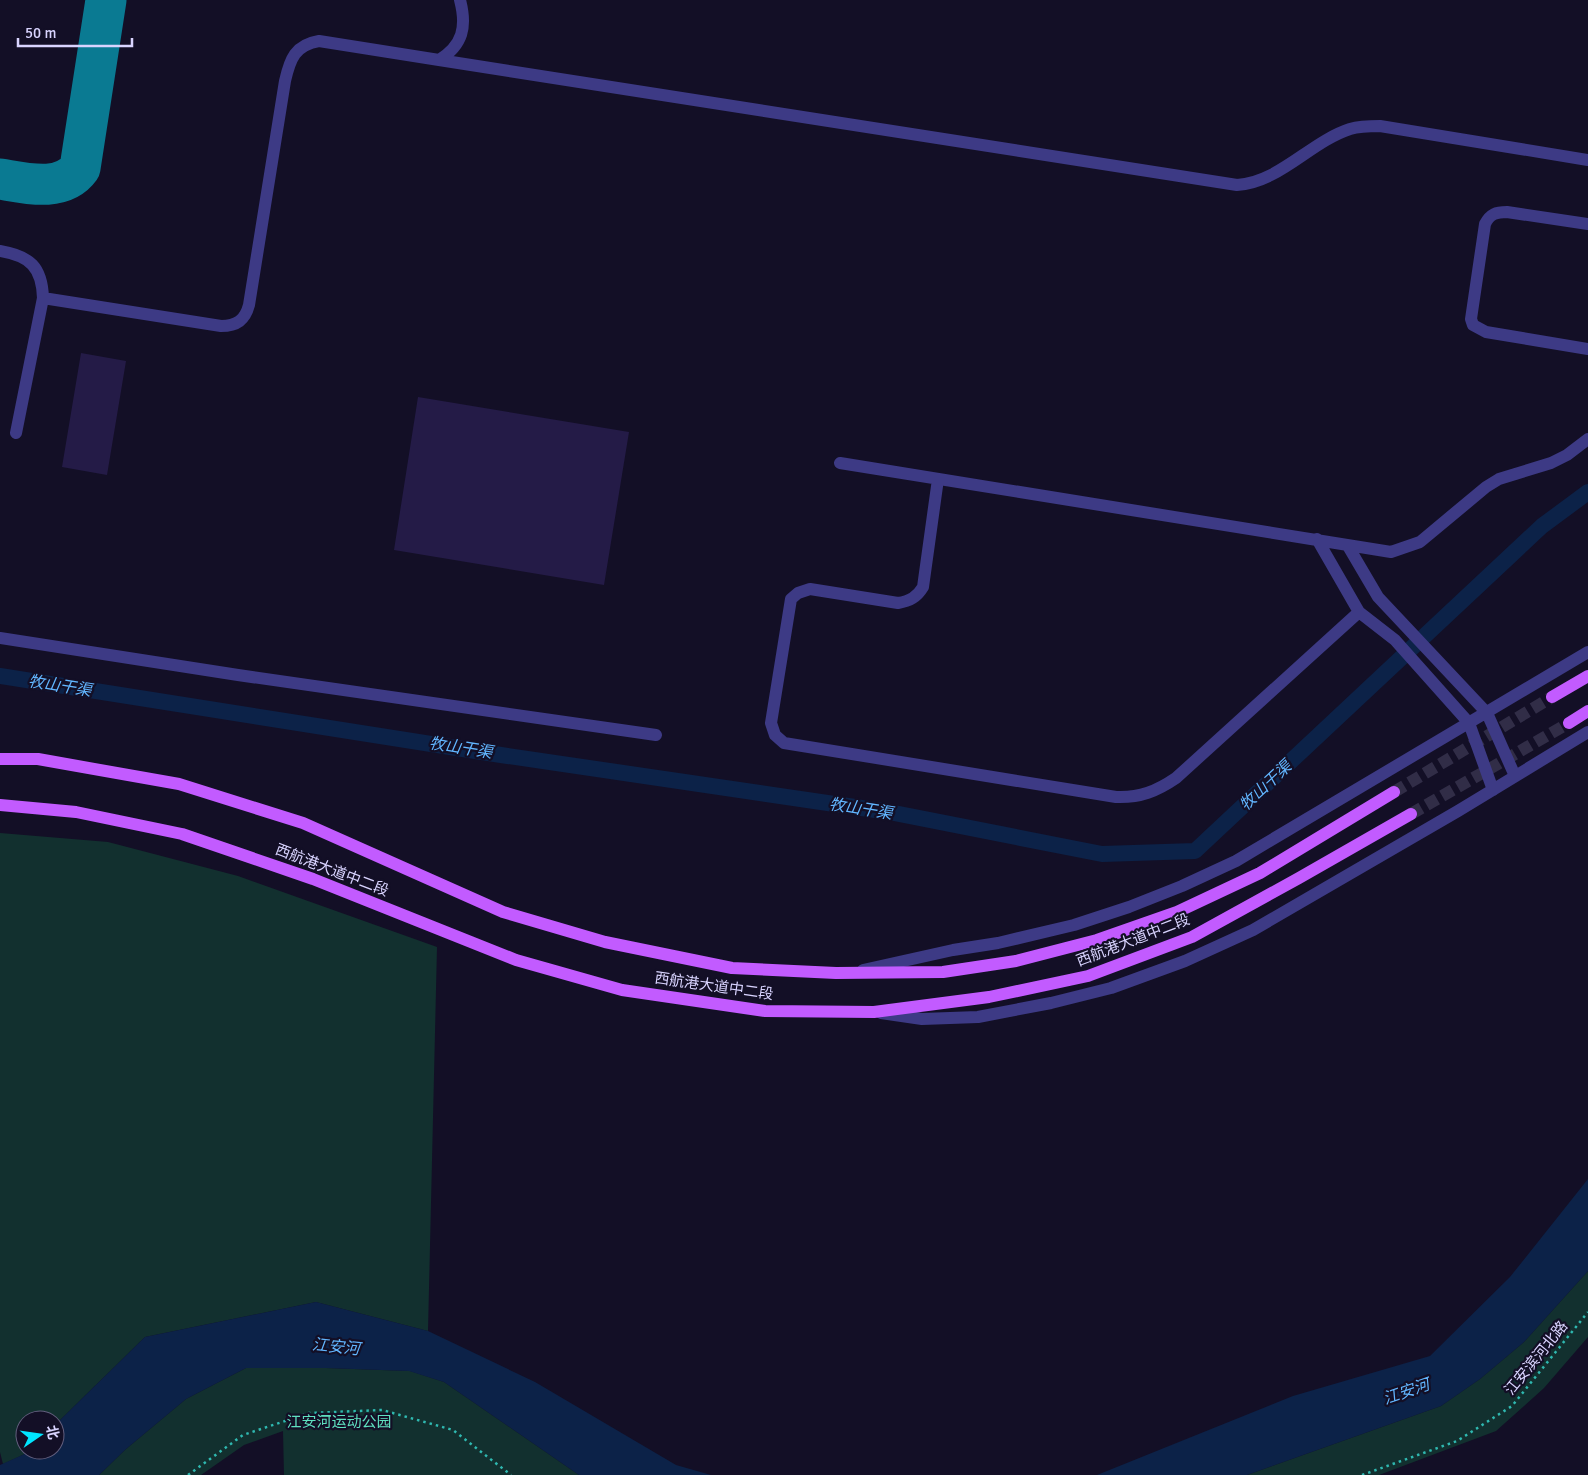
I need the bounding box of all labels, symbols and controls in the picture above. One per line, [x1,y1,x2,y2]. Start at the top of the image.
scale bar [18,15,131,47]
text: 50 m [25,24,56,42]
water label: 牧山干渠 [27,671,95,701]
water label: 牧山干渠 [428,733,496,763]
water label: 牧山干渠 [1235,755,1297,815]
water label: 牧山干渠 [828,794,896,824]
street label: 西航港大道中二段 [273,840,391,900]
street label: 西航港大道中二段 [1074,910,1192,970]
street label: 西航港大道中二段 [653,969,775,1003]
street label: 江安滨河北路 [1501,1317,1571,1399]
water label: 江安河 [311,1335,364,1360]
water label: 江安河 [1380,1374,1435,1409]
north arrow [15,1410,65,1460]
park label: 江安河运动公园 [286,1413,392,1431]
text: 北 [42,1423,62,1441]

